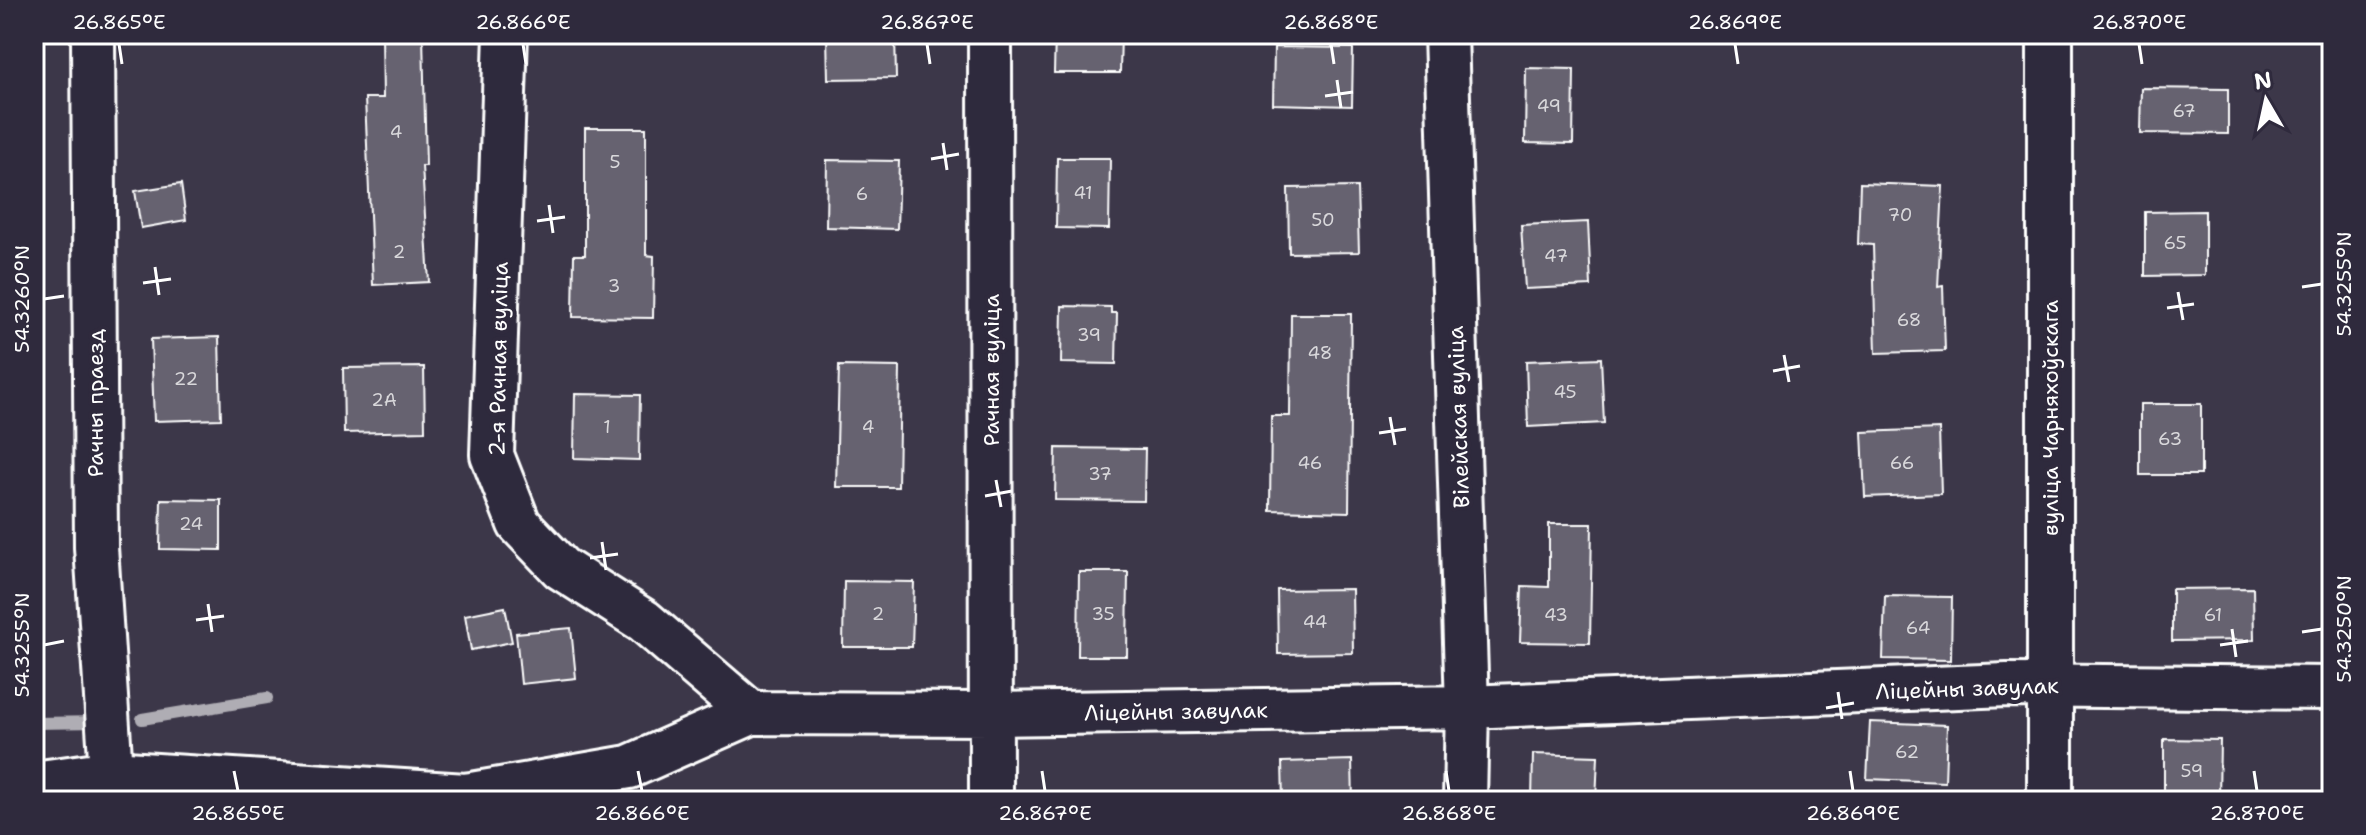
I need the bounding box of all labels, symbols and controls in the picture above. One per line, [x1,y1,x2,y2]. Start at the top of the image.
text: 26.865°E [72,9,166,35]
text: 26.866°E [475,9,571,35]
text: 26.867°E [880,9,974,35]
text: 26.868°E [1284,9,1378,35]
text: 26.869°E [1688,9,1782,35]
text: 26.870°E [2092,9,2186,35]
north arrow [2226,60,2306,140]
text: N [2252,65,2274,96]
house number: 49 [1537,94,1561,118]
house number: 67 [2172,99,2196,123]
house number: 4 [390,120,402,144]
house number: 5 [609,150,621,174]
house number: 41 [1073,181,1093,205]
house number: 6 [856,182,868,206]
house number: 70 [1888,203,1912,227]
house number: 50 [1311,208,1335,232]
house number: 65 [2164,231,2186,255]
text: 54.3255°N [2331,231,2357,337]
house number: 2 [393,240,405,264]
house number: 47 [1544,244,1568,268]
text: 54.3260°N [9,245,35,353]
street label: 2-я Рачная вуліца [482,261,515,457]
house number: 3 [608,274,620,298]
street label: Рачная вуліца [977,294,1006,446]
street label: вуліца Чарняхоўскага [2036,300,2065,536]
house number: 68 [1897,308,1921,332]
house number: 39 [1077,323,1101,347]
street label: Вілейская вуліца [1441,325,1476,509]
street label: Рачны праезд [81,329,110,477]
house number: 48 [1308,341,1332,365]
house number: 22 [174,367,198,391]
house number: 45 [1553,380,1577,404]
house number: 2А [371,388,397,412]
house number: 1 [603,415,611,439]
house number: 4 [862,415,874,439]
house number: 63 [2158,427,2182,451]
house number: 46 [1298,451,1322,475]
house number: 66 [1890,451,1914,475]
house number: 37 [1088,462,1112,486]
house number: 24 [179,512,203,536]
text: 54.3250°N [2331,575,2357,683]
text: 54.3255°N [9,592,35,698]
house number: 2 [872,602,884,626]
house number: 35 [1091,602,1115,626]
house number: 43 [1544,603,1568,627]
house number: 61 [2204,603,2222,627]
house number: 44 [1303,610,1327,634]
house number: 64 [1906,616,1930,640]
street label: Ліцейны завулак [1875,671,2060,706]
street label: Ліцейны завулак [1084,695,1268,728]
house number: 62 [1895,740,1919,764]
house number: 59 [2181,759,2203,783]
text: 26.865°E [191,800,285,826]
text: 26.866°E [594,800,690,826]
text: 26.867°E [998,800,1092,826]
text: 26.868°E [1402,800,1496,826]
text: 26.869°E [1806,800,1900,826]
text: 26.870°E [2210,800,2304,826]

